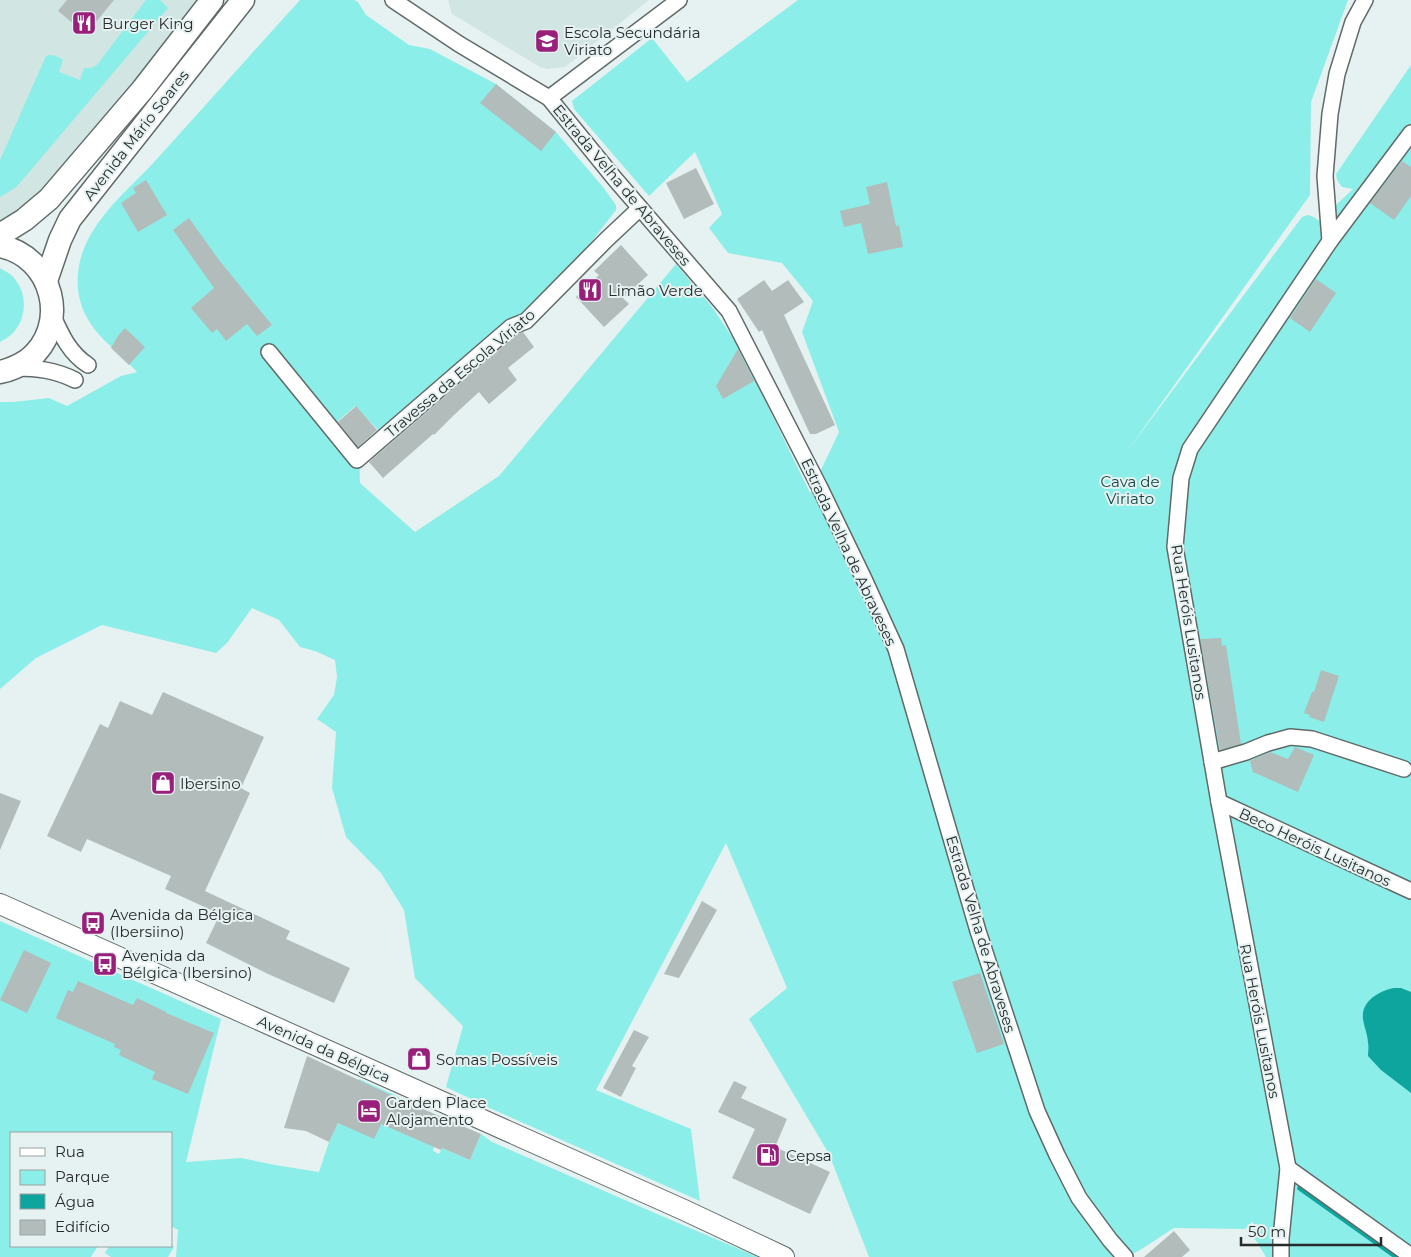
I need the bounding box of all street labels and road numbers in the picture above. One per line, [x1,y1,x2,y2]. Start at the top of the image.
street label: Avenida Mário Soares [79,66,193,204]
street label: Estrada Velha de Abraveses [549,100,695,270]
street label: Travessa da Escola Viriato [381,305,539,441]
street label: Estrada Velha de Abraveses [797,455,901,649]
street label: Rua Heróis Lusitanos [1167,543,1211,701]
street label: Beco Heróis Lusitanos [1236,803,1394,891]
street label: Estrada Velha de Abraveses [942,833,1020,1035]
street label: Rua Heróis Lusitanos [1236,942,1284,1100]
street label: Avenida da Bélgica [255,1011,393,1087]

